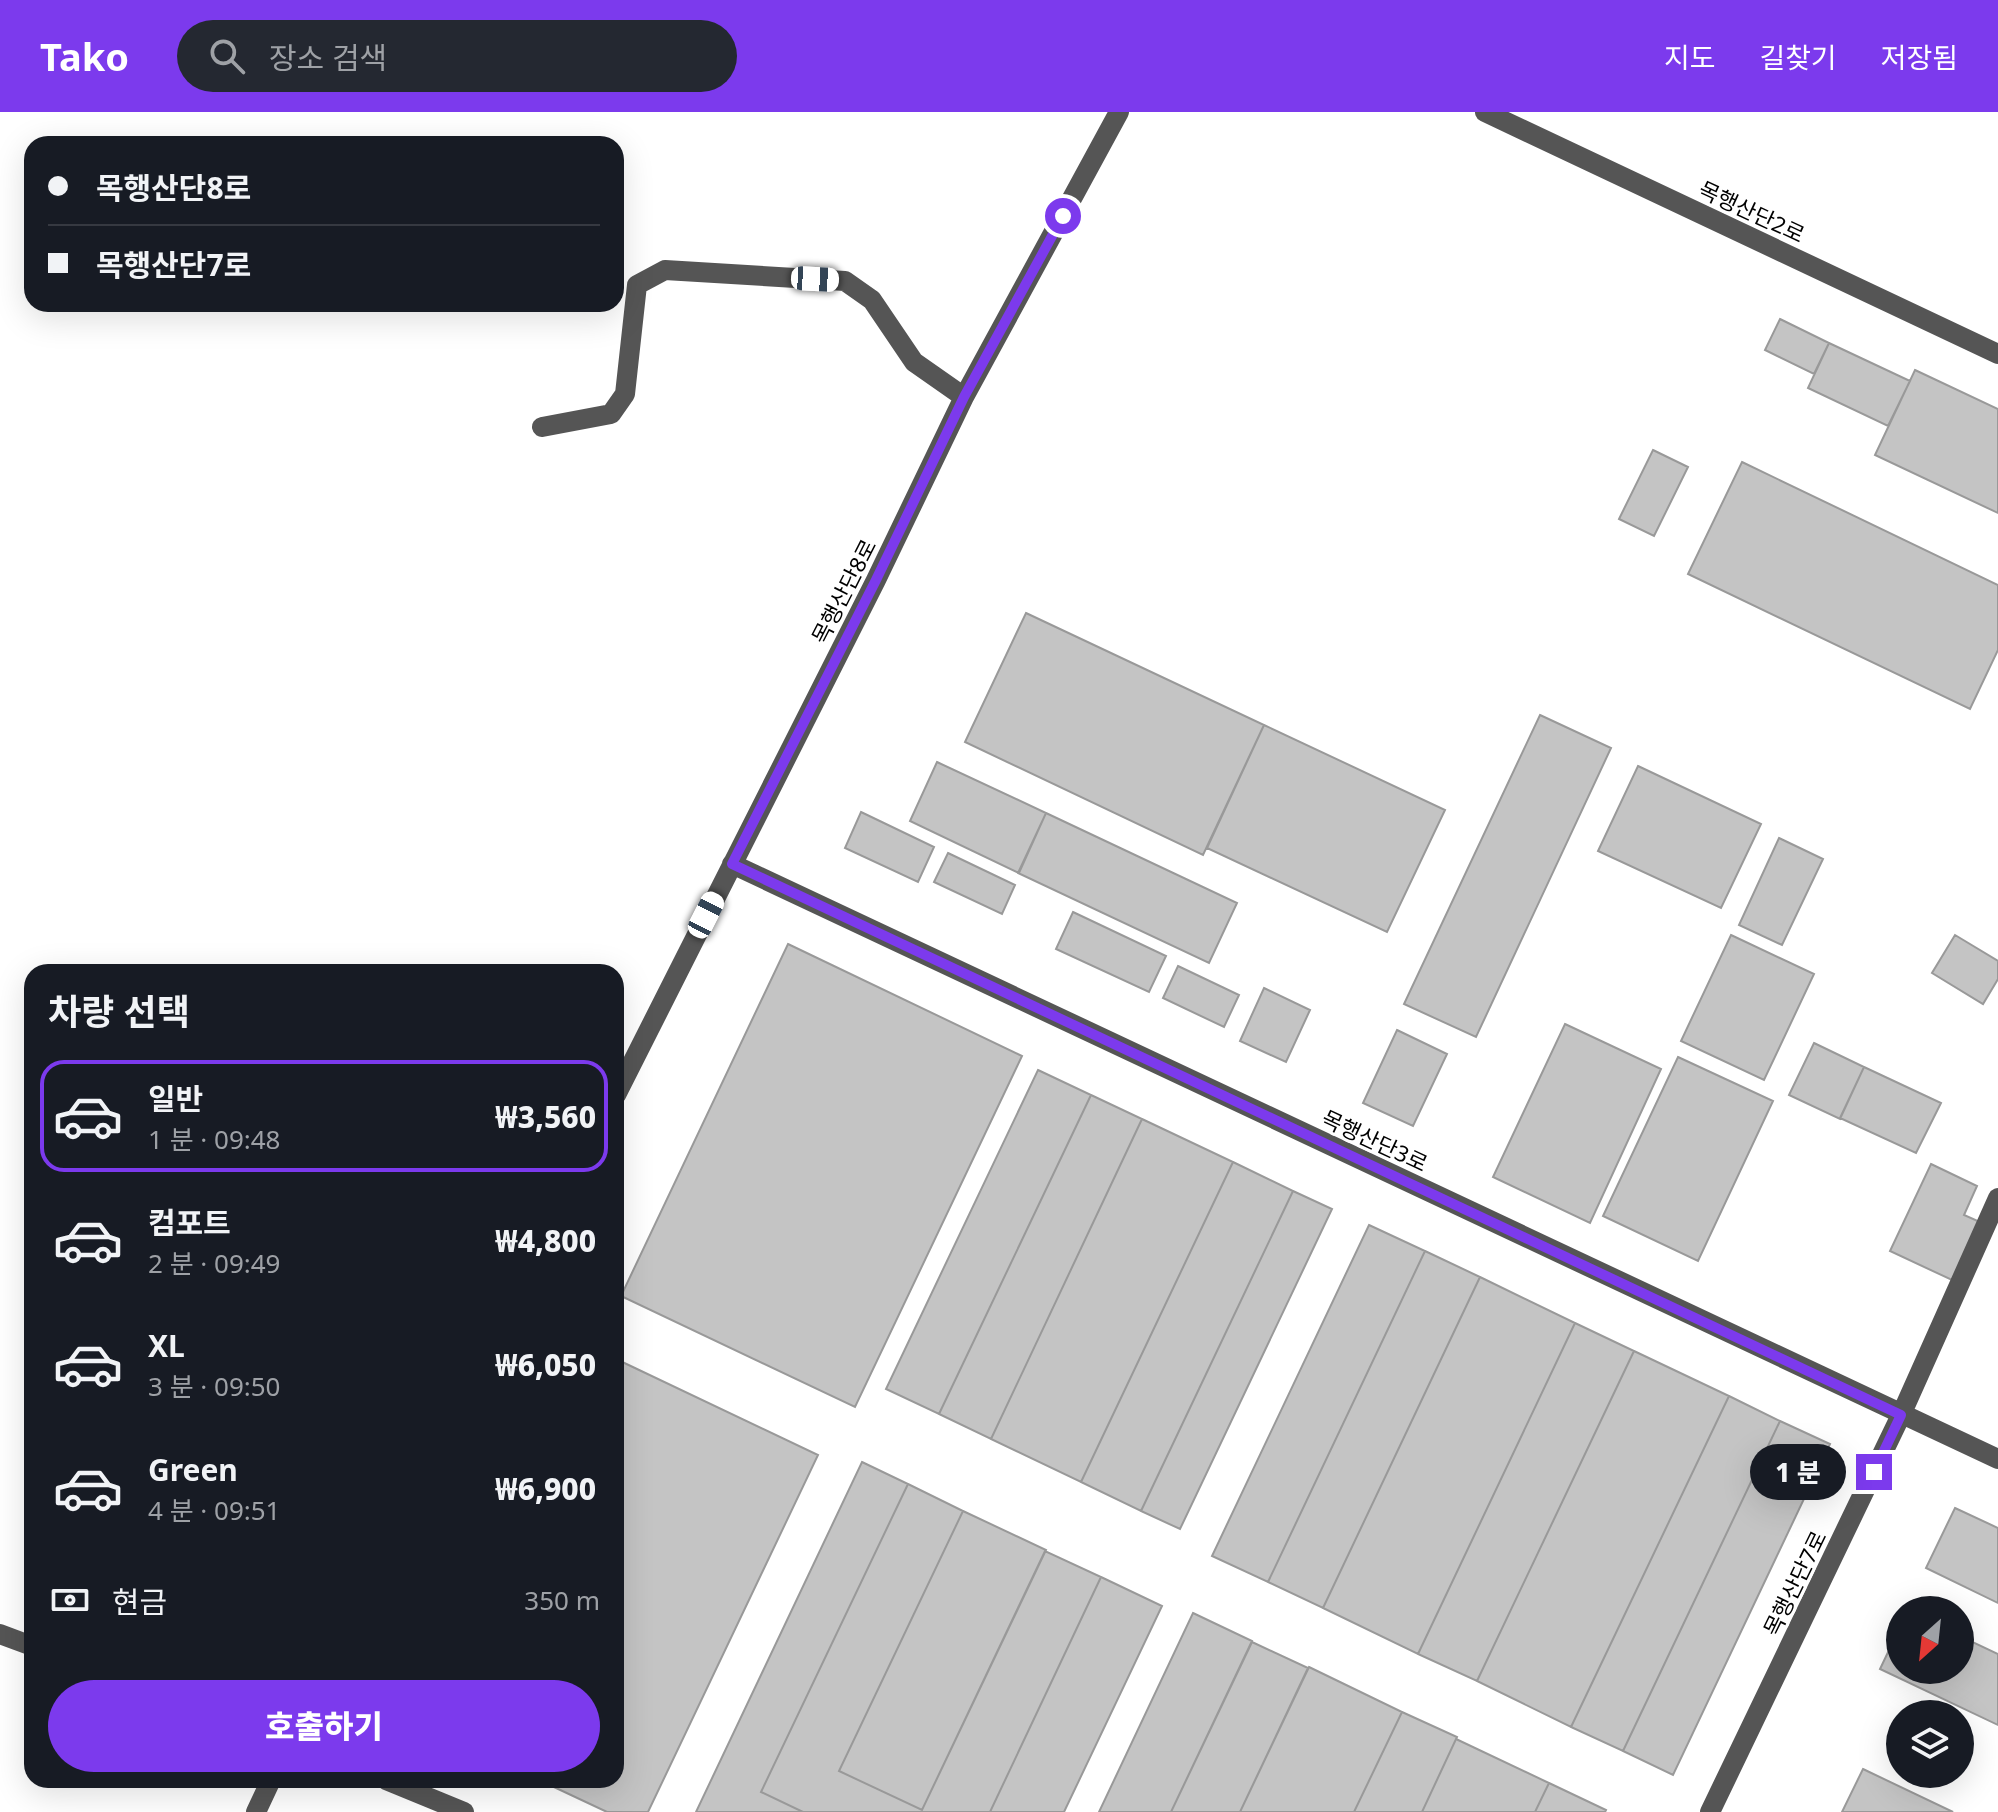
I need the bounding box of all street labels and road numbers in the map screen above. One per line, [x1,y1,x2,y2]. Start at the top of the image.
street label: 목행산단2로 [1694,173,1810,249]
street label: 목행산단8로 [804,533,882,649]
street label: 목행산단3로 [1317,1102,1433,1178]
street label: 목행산단7로 [1756,1525,1832,1641]

